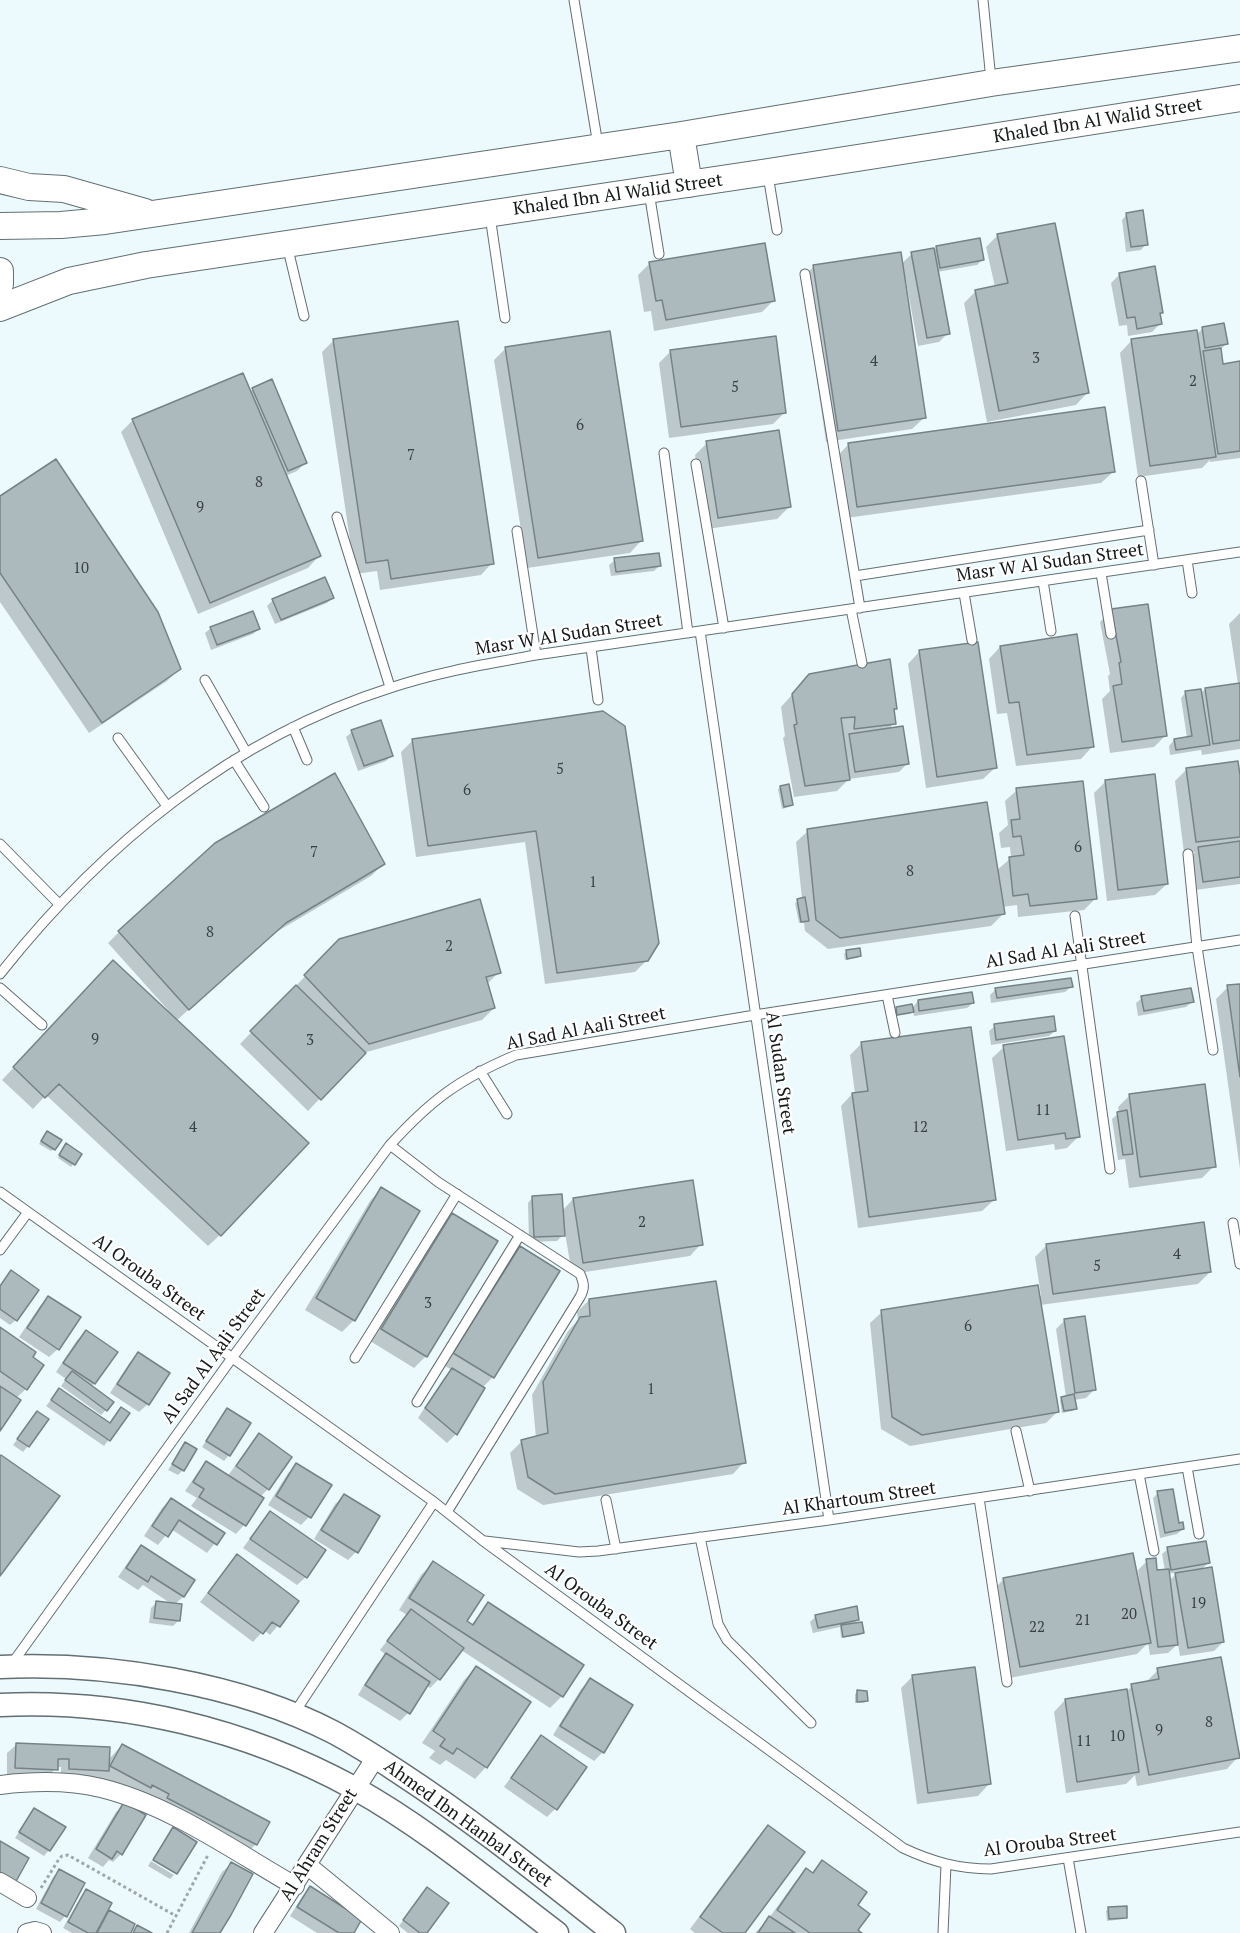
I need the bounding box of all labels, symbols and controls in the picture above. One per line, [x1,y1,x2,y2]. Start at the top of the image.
street label: Khaled Ibn Al Walid Street [992,94,1204,148]
street label: Khaled Ibn Al Walid Street [512,170,724,220]
house number: 3 [1032,350,1040,368]
house number: 4 [870,353,878,371]
house number: 2 [1189,373,1197,391]
house number: 5 [731,379,739,397]
house number: 6 [576,417,584,435]
house number: 7 [407,447,415,465]
house number: 8 [255,474,263,492]
house number: 9 [196,499,204,517]
street label: Masr W Al Sudan Street [955,539,1145,587]
house number: 10 [73,560,89,578]
street label: Masr W Al Sudan Street [474,610,664,660]
house number: 5 [556,761,564,779]
house number: 6 [463,782,471,800]
house number: 6 [1074,839,1082,857]
house number: 7 [310,844,318,862]
house number: 8 [906,863,914,881]
house number: 1 [589,874,597,892]
house number: 8 [206,924,214,942]
street label: Al Sad Al Aali Street [984,927,1148,973]
house number: 2 [445,938,453,956]
street label: Al Sad Al Aali Street [504,1003,668,1055]
street label: Al Sudan Street [761,1010,799,1136]
house number: 9 [91,1031,99,1049]
house number: 3 [306,1032,314,1050]
house number: 11 [1035,1102,1051,1120]
house number: 4 [189,1119,197,1137]
house number: 12 [912,1119,928,1137]
house number: 2 [638,1214,646,1232]
street label: Al Orouba Street [88,1230,210,1326]
house number: 4 [1173,1246,1181,1264]
house number: 5 [1093,1258,1101,1276]
street label: Al Sad Al Aali Street [158,1284,270,1428]
house number: 3 [424,1295,432,1313]
house number: 6 [964,1318,972,1336]
house number: 1 [647,1381,655,1399]
street label: Al Khartoum Street [781,1478,937,1520]
street label: Al Orouba Street [540,1559,662,1655]
house number: 19 [1190,1595,1206,1613]
house number: 20 [1121,1606,1137,1624]
house number: 21 [1075,1612,1091,1630]
house number: 22 [1029,1619,1045,1637]
house number: 8 [1205,1714,1213,1732]
house number: 9 [1155,1722,1163,1740]
house number: 10 [1109,1728,1125,1746]
house number: 11 [1076,1733,1092,1751]
street label: Ahmed Ibn Hanbal Street [380,1756,556,1892]
street label: Al Ahram Street [276,1785,362,1905]
street label: Al Orouba Street [982,1824,1118,1862]

